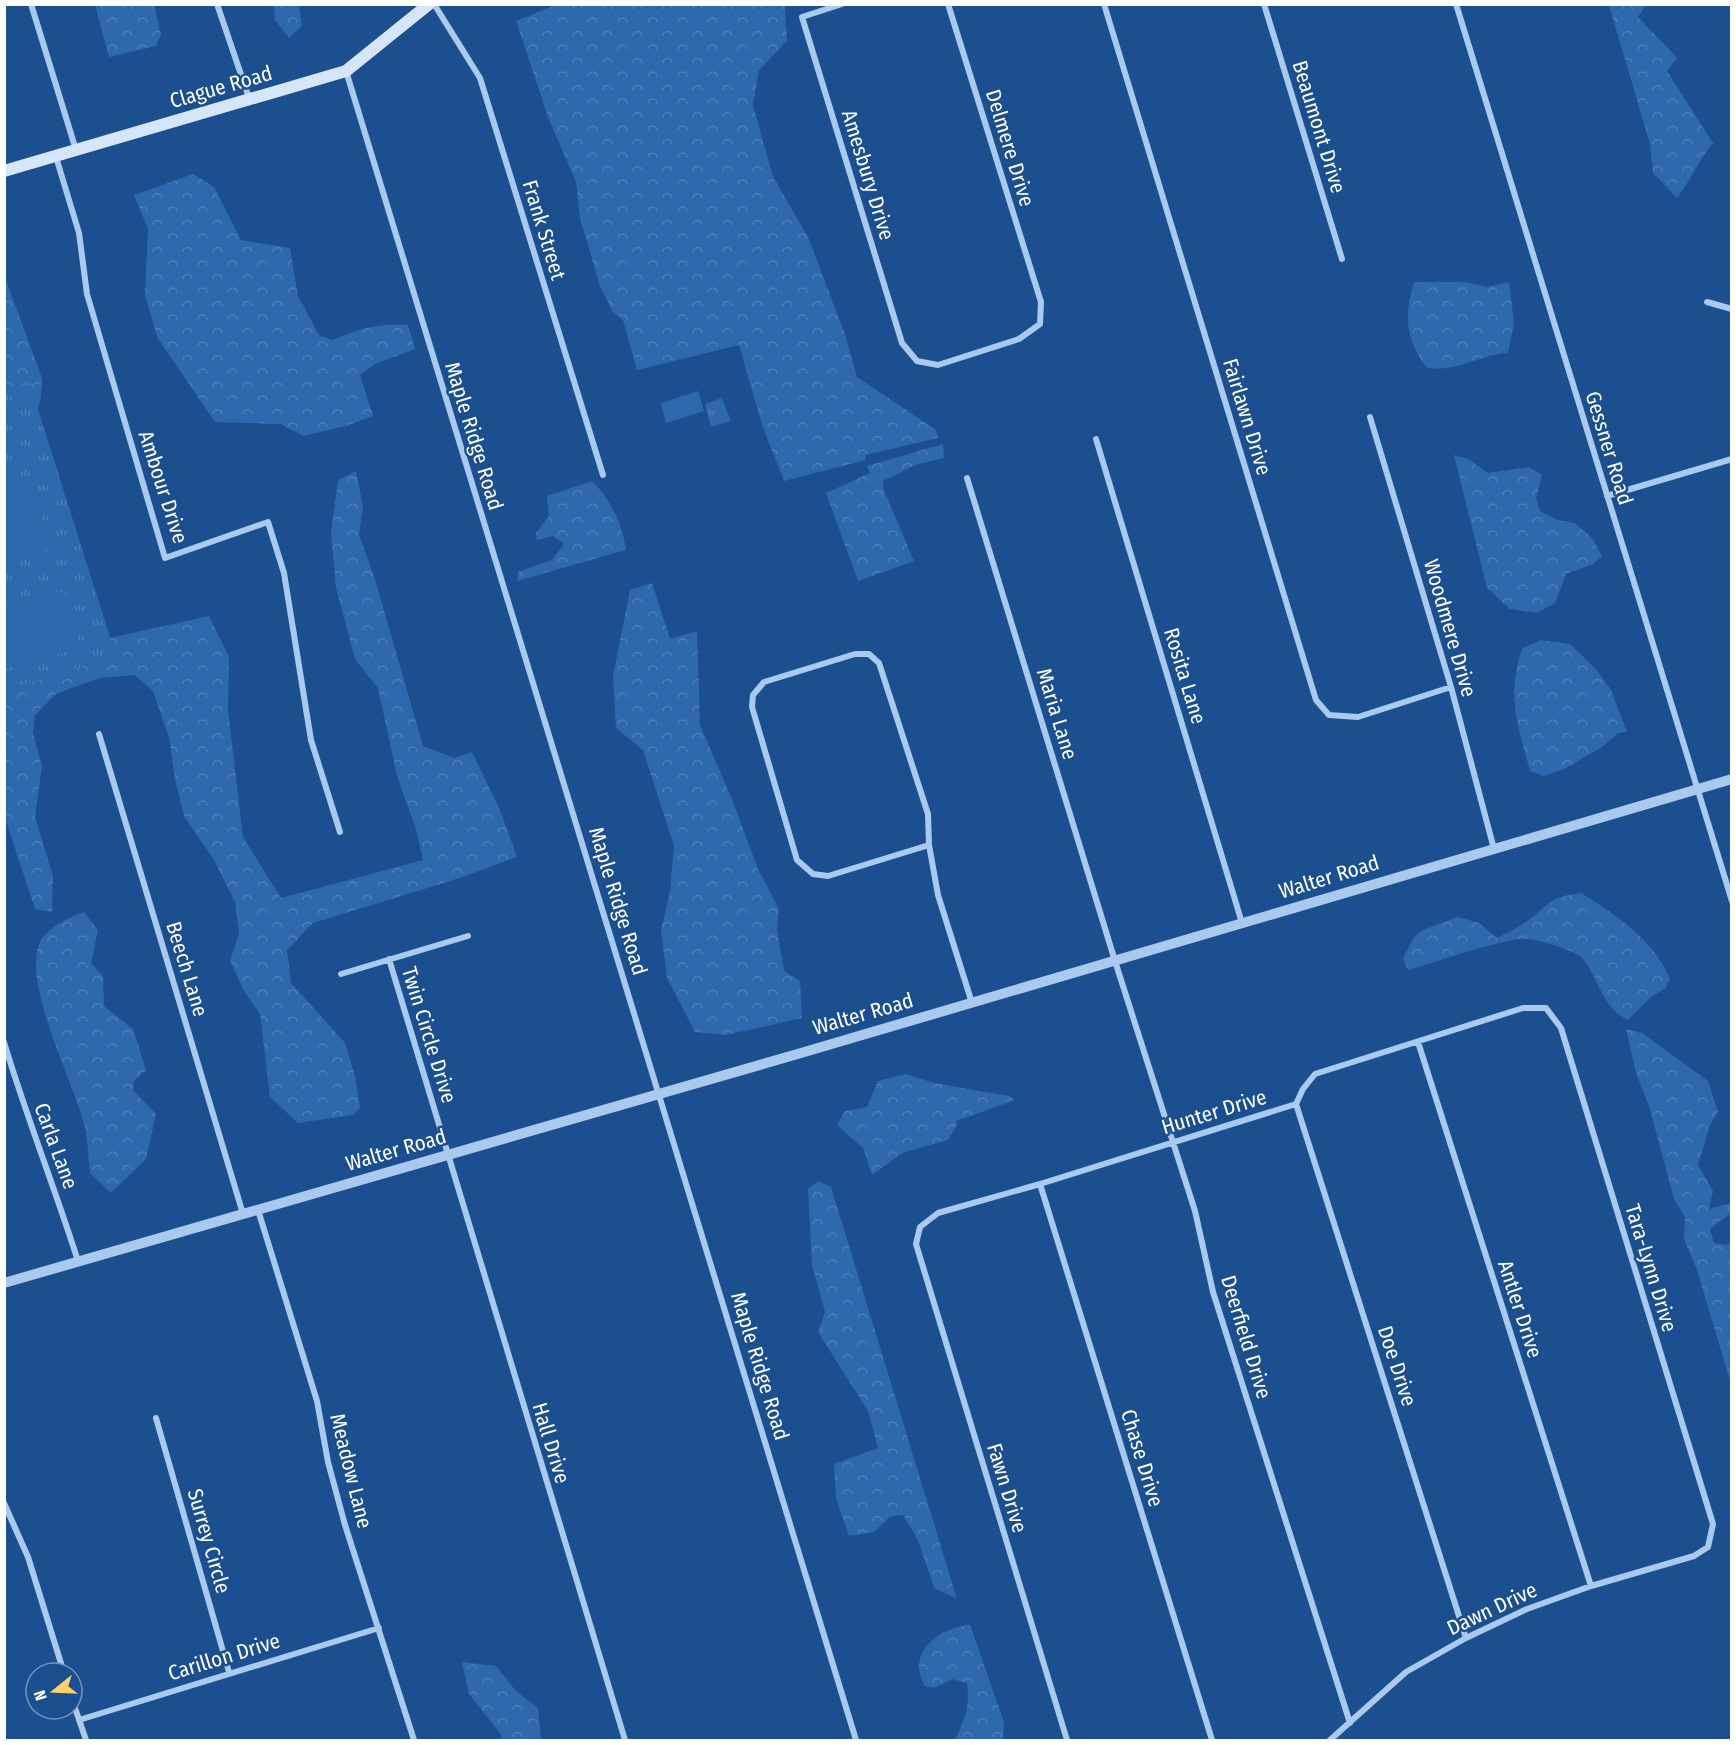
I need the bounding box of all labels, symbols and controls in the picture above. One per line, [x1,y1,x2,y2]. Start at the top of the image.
street label: Beaumont Drive [1286,57,1352,197]
street label: Clague Road [167,60,275,114]
street label: Delmere Drive [980,86,1040,210]
street label: Amesbury Drive [836,107,900,243]
street label: Frank Street [517,177,572,283]
street label: Fairlawn Drive [1217,355,1277,479]
street label: Maple Ridge Road [439,359,509,513]
street label: Gessner Road [1579,388,1639,508]
street label: Ambour Drive [133,427,193,547]
street label: Woodmere Drive [1418,556,1482,700]
street label: Rosita Lane [1158,625,1212,727]
street label: Maria Lane [1031,665,1083,763]
street label: Maple Ridge Road [583,824,653,978]
street label: Walter Road [1276,849,1382,905]
street label: Beech Lane [160,918,214,1020]
street label: Twin Circle Drive [396,964,462,1106]
street label: Walter Road [810,987,916,1041]
street label: Hunter Drive [1158,1084,1270,1140]
street label: Carla Lane [28,1099,84,1193]
street label: Walter Road [343,1123,449,1177]
street label: Tara-Lynn Drive [1619,1201,1683,1335]
street label: Antler Drive [1492,1257,1548,1361]
street label: Deerfield Drive [1215,1272,1277,1402]
street label: Maple Ridge Road [725,1289,795,1443]
street label: Doe Drive [1372,1323,1422,1409]
street label: Hall Drive [526,1399,576,1487]
street label: Chase Drive [1115,1406,1169,1510]
street label: Meadow Lane [324,1411,378,1531]
street label: Fawn Drive [981,1440,1033,1536]
street label: Surrey Circle [182,1486,236,1596]
street label: Dawn Drive [1443,1577,1541,1641]
street label: Carillon Drive [165,1628,283,1686]
north arrow [24,1661,84,1721]
text: N [30,1688,51,1703]

